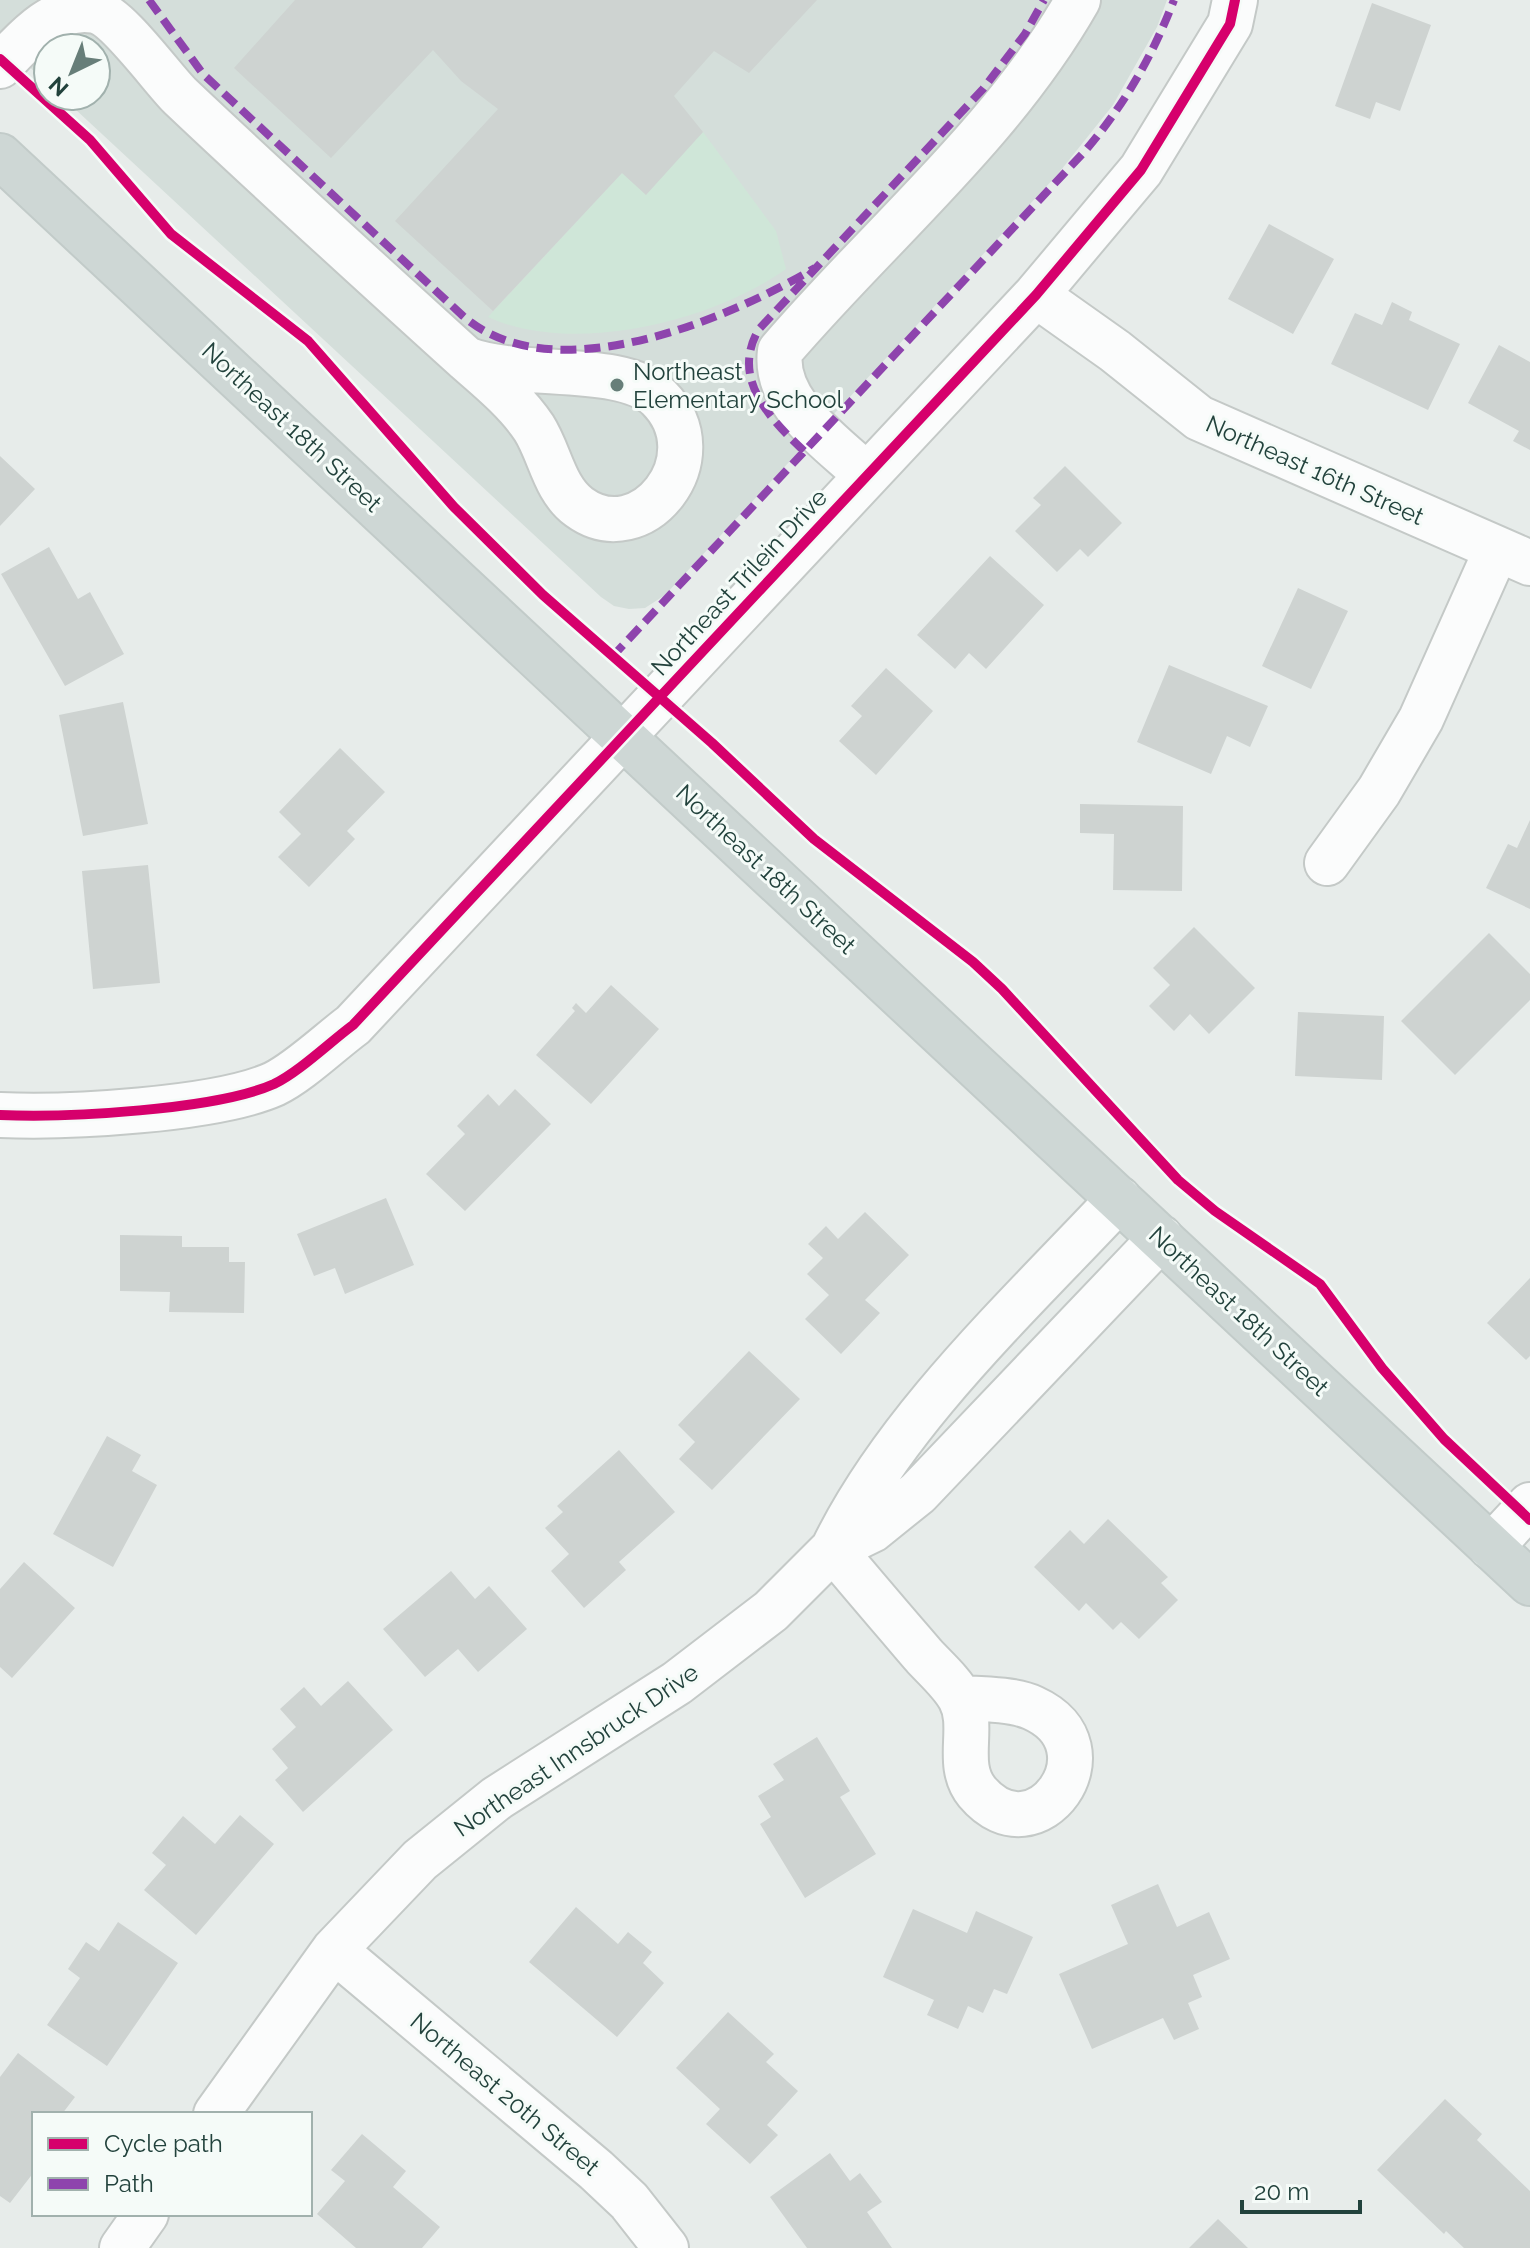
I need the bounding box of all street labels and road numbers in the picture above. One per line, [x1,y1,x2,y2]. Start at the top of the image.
street label: Northeast 18th Street [196,336,388,518]
street label: Northeast 16th Street [1202,409,1428,531]
street label: Northeast Trilein Drive [645,483,833,681]
street label: Northeast 18th Street [670,778,862,960]
street label: Northeast 18th Street [1143,1220,1335,1402]
street label: Northeast Innsbruck Drive [448,1657,704,1843]
street label: Northeast 20th Street [405,2006,605,2182]

